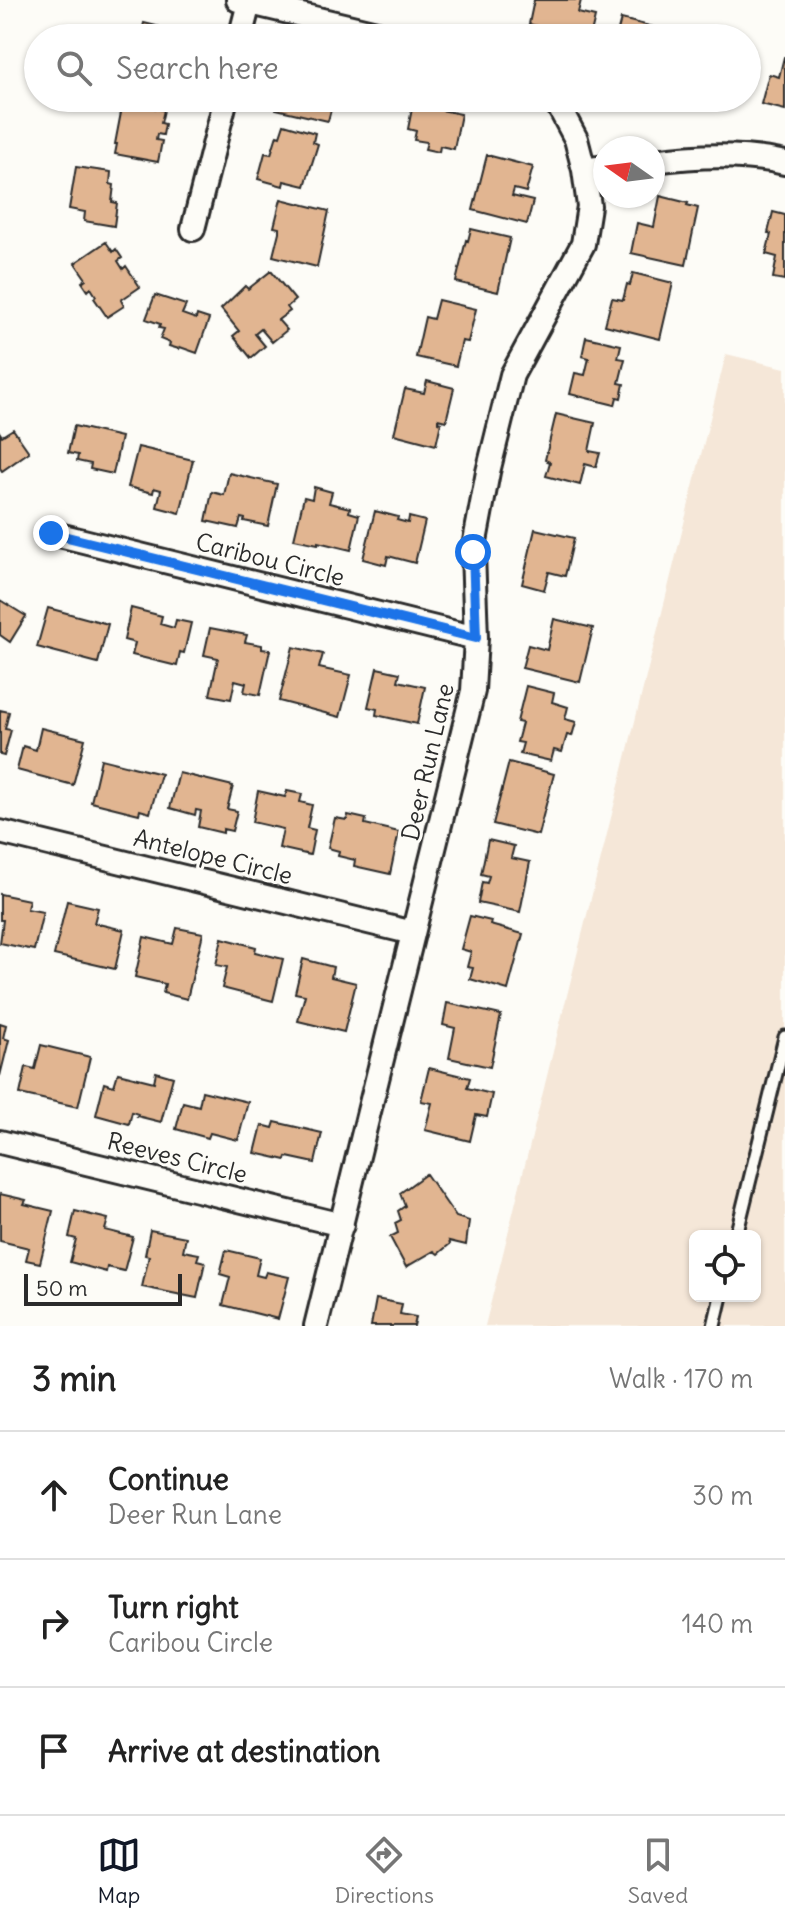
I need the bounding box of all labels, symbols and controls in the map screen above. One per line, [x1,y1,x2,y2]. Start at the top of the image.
search box [24,24,761,112]
icon: search [52,46,96,90]
text: Search here [116,49,279,87]
north arrow [593,136,665,208]
route end [33,515,69,551]
street label: Caribou Circle [193,526,348,592]
route start [455,534,491,570]
street label: Deer Run Lane [394,680,460,843]
street label: Antelope Circle [131,822,296,890]
street label: Reeves Circle [104,1125,250,1189]
map controls [689,1230,761,1302]
button: locate [689,1230,761,1302]
scale bar [24,1270,182,1306]
text: 50 m [36,1274,88,1302]
text: 3 min [32,1357,117,1400]
text: Walk · 170 m [609,1362,753,1395]
text: Continue [108,1460,229,1498]
icon: ahead [32,1473,76,1517]
text: 30 m [692,1479,753,1512]
text: Deer Run Lane [108,1498,282,1531]
text: Turn right [108,1588,239,1626]
icon: right [32,1601,76,1645]
text: 140 m [682,1607,753,1640]
text: Caribou Circle [108,1626,273,1659]
icon: arrive [32,1729,76,1773]
text: Arrive at destination [108,1732,380,1770]
tab: Map [97,1833,141,1909]
tab: Directions [335,1833,434,1909]
tab: Saved [628,1833,688,1909]

